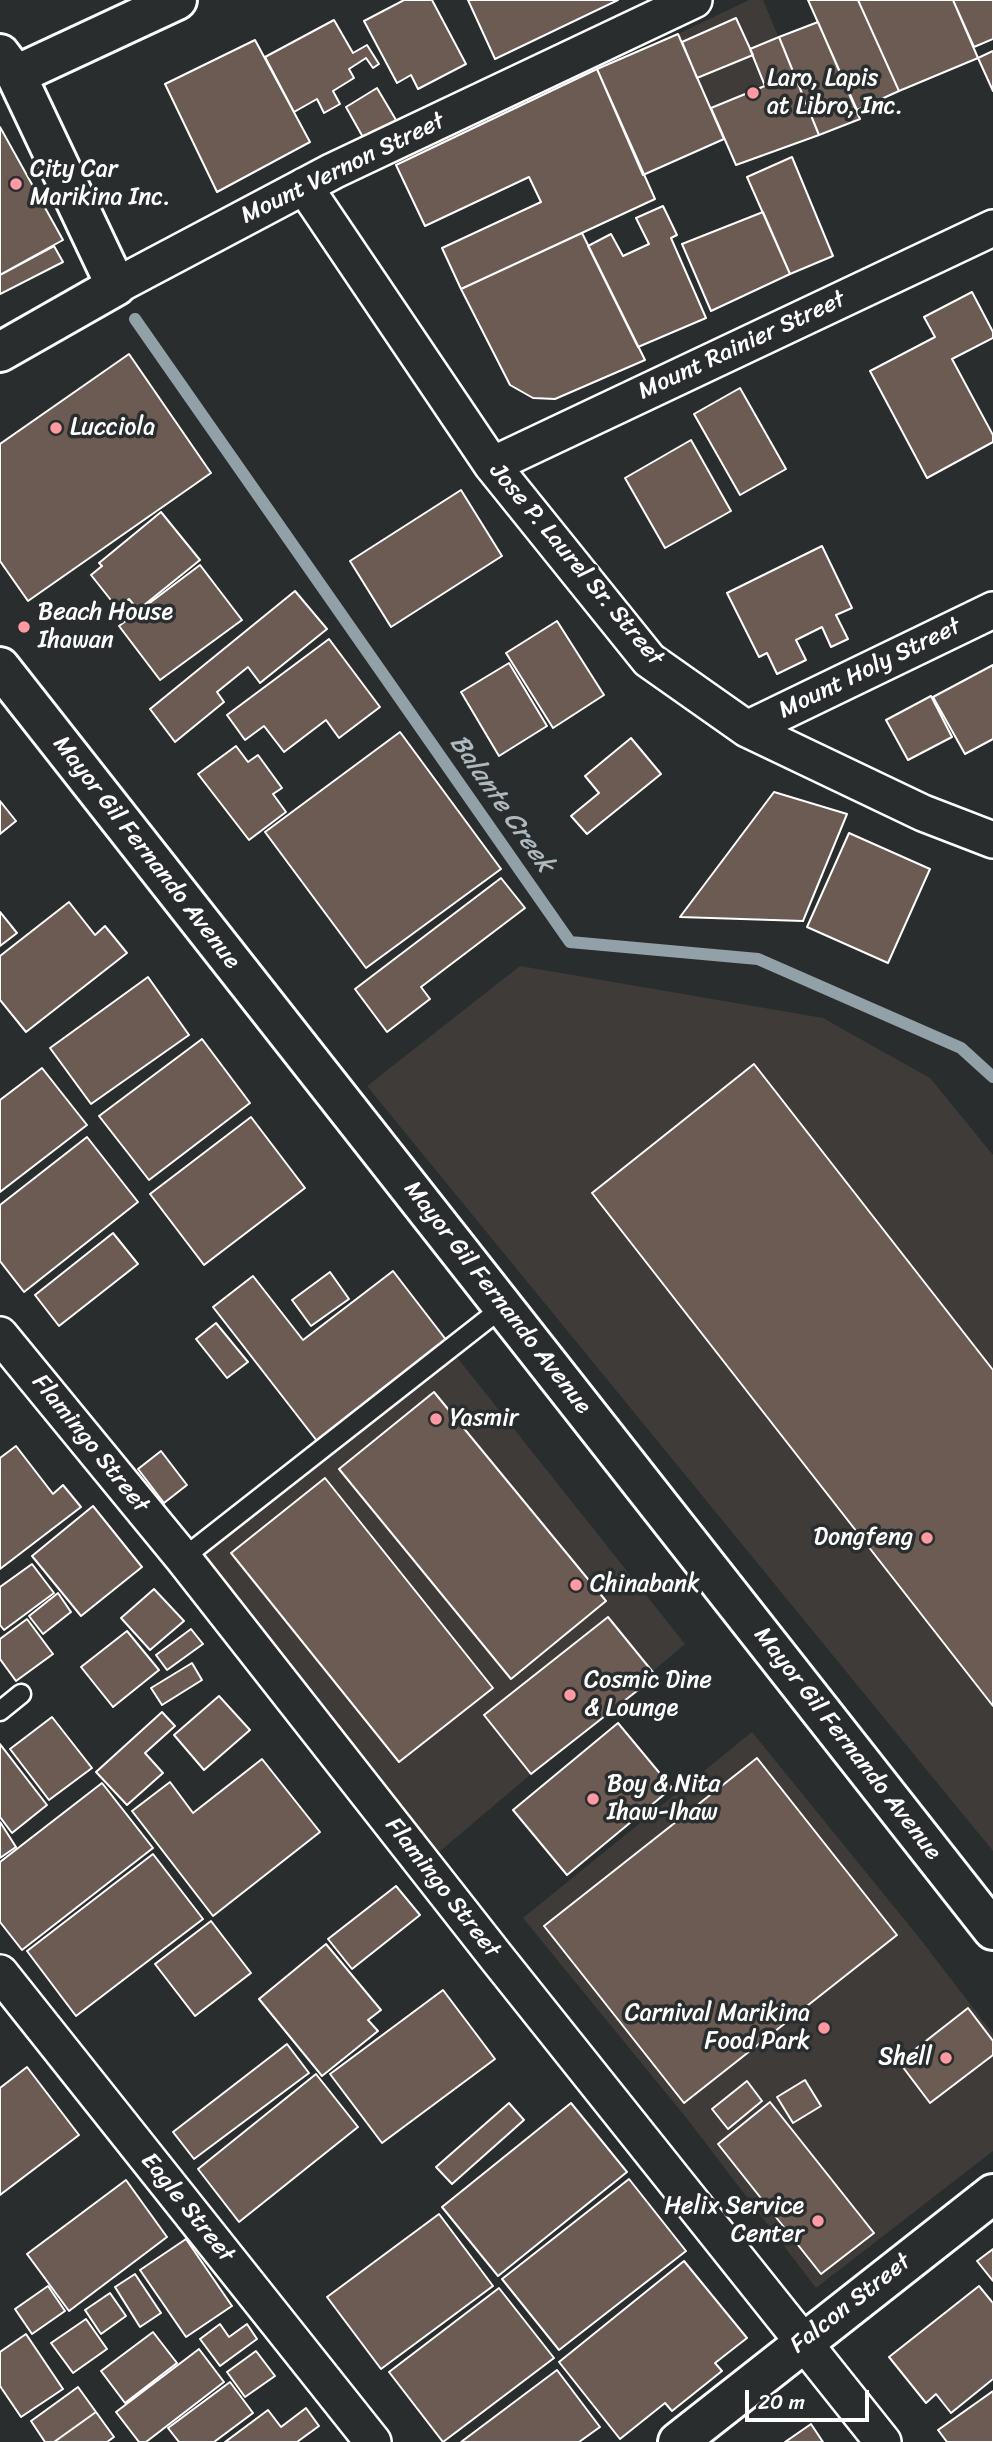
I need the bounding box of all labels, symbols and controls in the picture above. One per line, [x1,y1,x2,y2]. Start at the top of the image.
place label: Laro, Lapis at Libro, Inc. [767,65,903,121]
marker: Laro, Lapis at Libro, Inc. [745,85,761,101]
street label: Mount Vernon Street [236,107,450,231]
place label: City Car Marikina Inc. [30,156,170,212]
marker: City Car Marikina Inc. [8,176,24,192]
street label: Mount Rainier Street [634,285,850,407]
place label: Lucciola [70,414,155,442]
marker: Lucciola [48,420,64,436]
street label: Jose P. Laurel Sr. Street [483,458,669,672]
place label: Beach House Ihawan [38,599,173,655]
street label: Mount Holy Street [774,612,966,726]
marker: Beach House Ihawan [16,619,32,635]
water label: Balante Creek [442,729,560,879]
street label: Mayor Gil Fernando Avenue [46,731,246,975]
street label: Mayor Gil Fernando Avenue [397,1176,597,1420]
street label: Flamingo Street [25,1369,155,1519]
place label: Yasmir [450,1405,519,1433]
marker: Yasmir [428,1411,444,1427]
place label: Dongfeng [814,1524,913,1552]
marker: Dongfeng [919,1530,935,1546]
place label: Chinabank [590,1571,700,1599]
marker: Chinabank [568,1577,584,1593]
street label: Mayor Gil Fernando Avenue [747,1622,947,1866]
place label: Cosmic Dine & Lounge [584,1667,712,1723]
marker: Cosmic Dine & Lounge [562,1687,578,1703]
place label: Boy & Nita Ihaw-Ihaw [607,1771,720,1827]
marker: Boy & Nita Ihaw-Ihaw [585,1791,601,1807]
street label: Flamingo Street [378,1812,506,1964]
place label: Carnival Marikina Food Park [625,2000,810,2056]
marker: Carnival Marikina Food Park [816,2020,832,2036]
place label: Shell [878,2044,932,2072]
marker: Shell [938,2050,954,2066]
street label: Eagle Street [134,2147,240,2269]
place label: Helix Service Center [664,2193,804,2249]
marker: Helix Service Center [810,2213,826,2229]
street label: Falcon Street [785,2248,917,2360]
scale bar [748,2376,872,2420]
text: 20 m [758,2383,805,2421]

